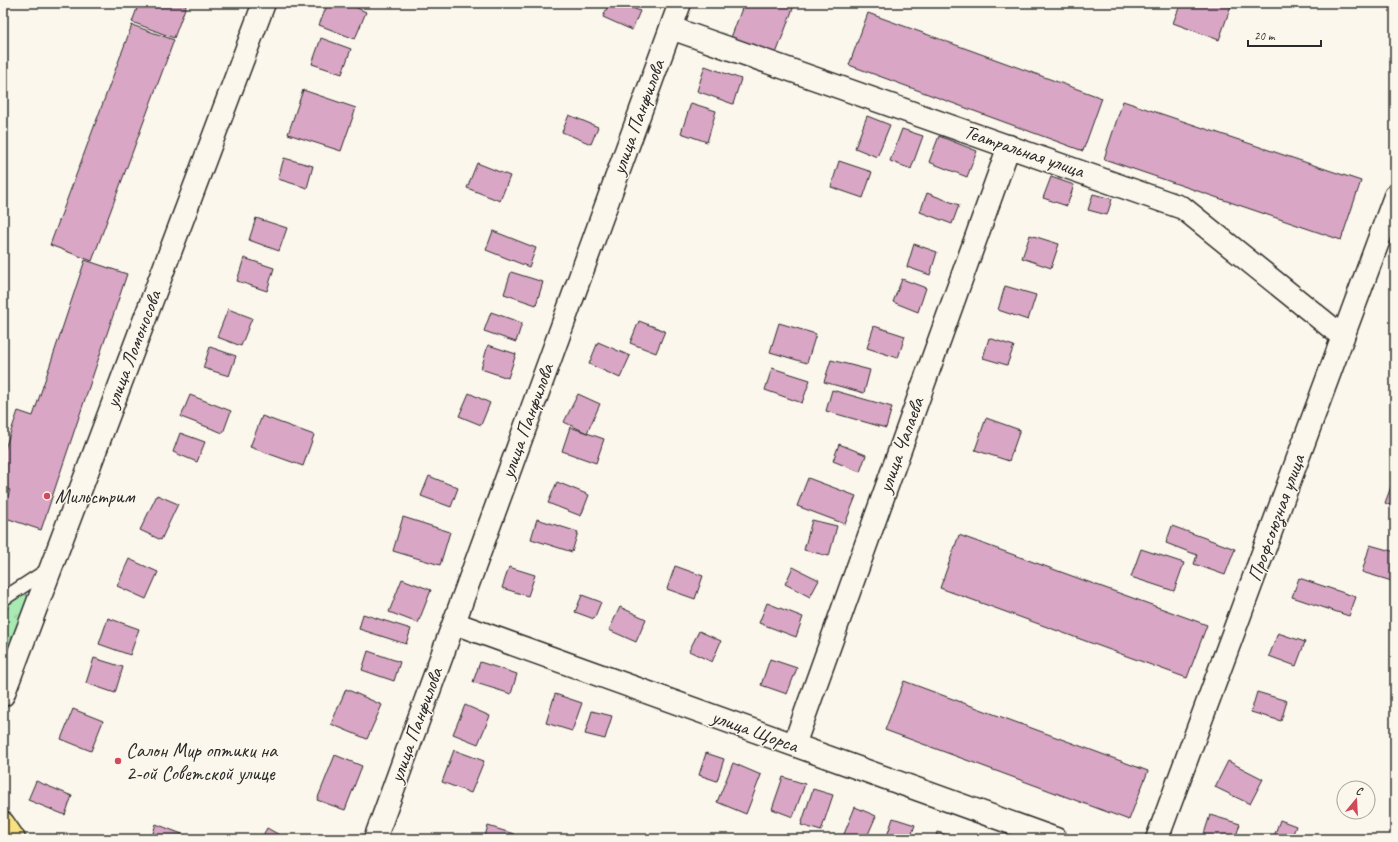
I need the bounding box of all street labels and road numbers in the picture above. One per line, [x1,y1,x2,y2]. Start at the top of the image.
street label: улица Панфилова [605,55,671,179]
street label: Театральная улица [961,119,1089,184]
street label: улица Ломоносова [99,285,167,412]
street label: улица Панфилова [494,359,560,483]
street label: улица Чапаева [872,393,930,497]
street label: Профсоюзная улица [1242,449,1312,585]
street label: улица Панфилова [383,663,449,787]
street label: улица Щорса [708,704,803,759]

